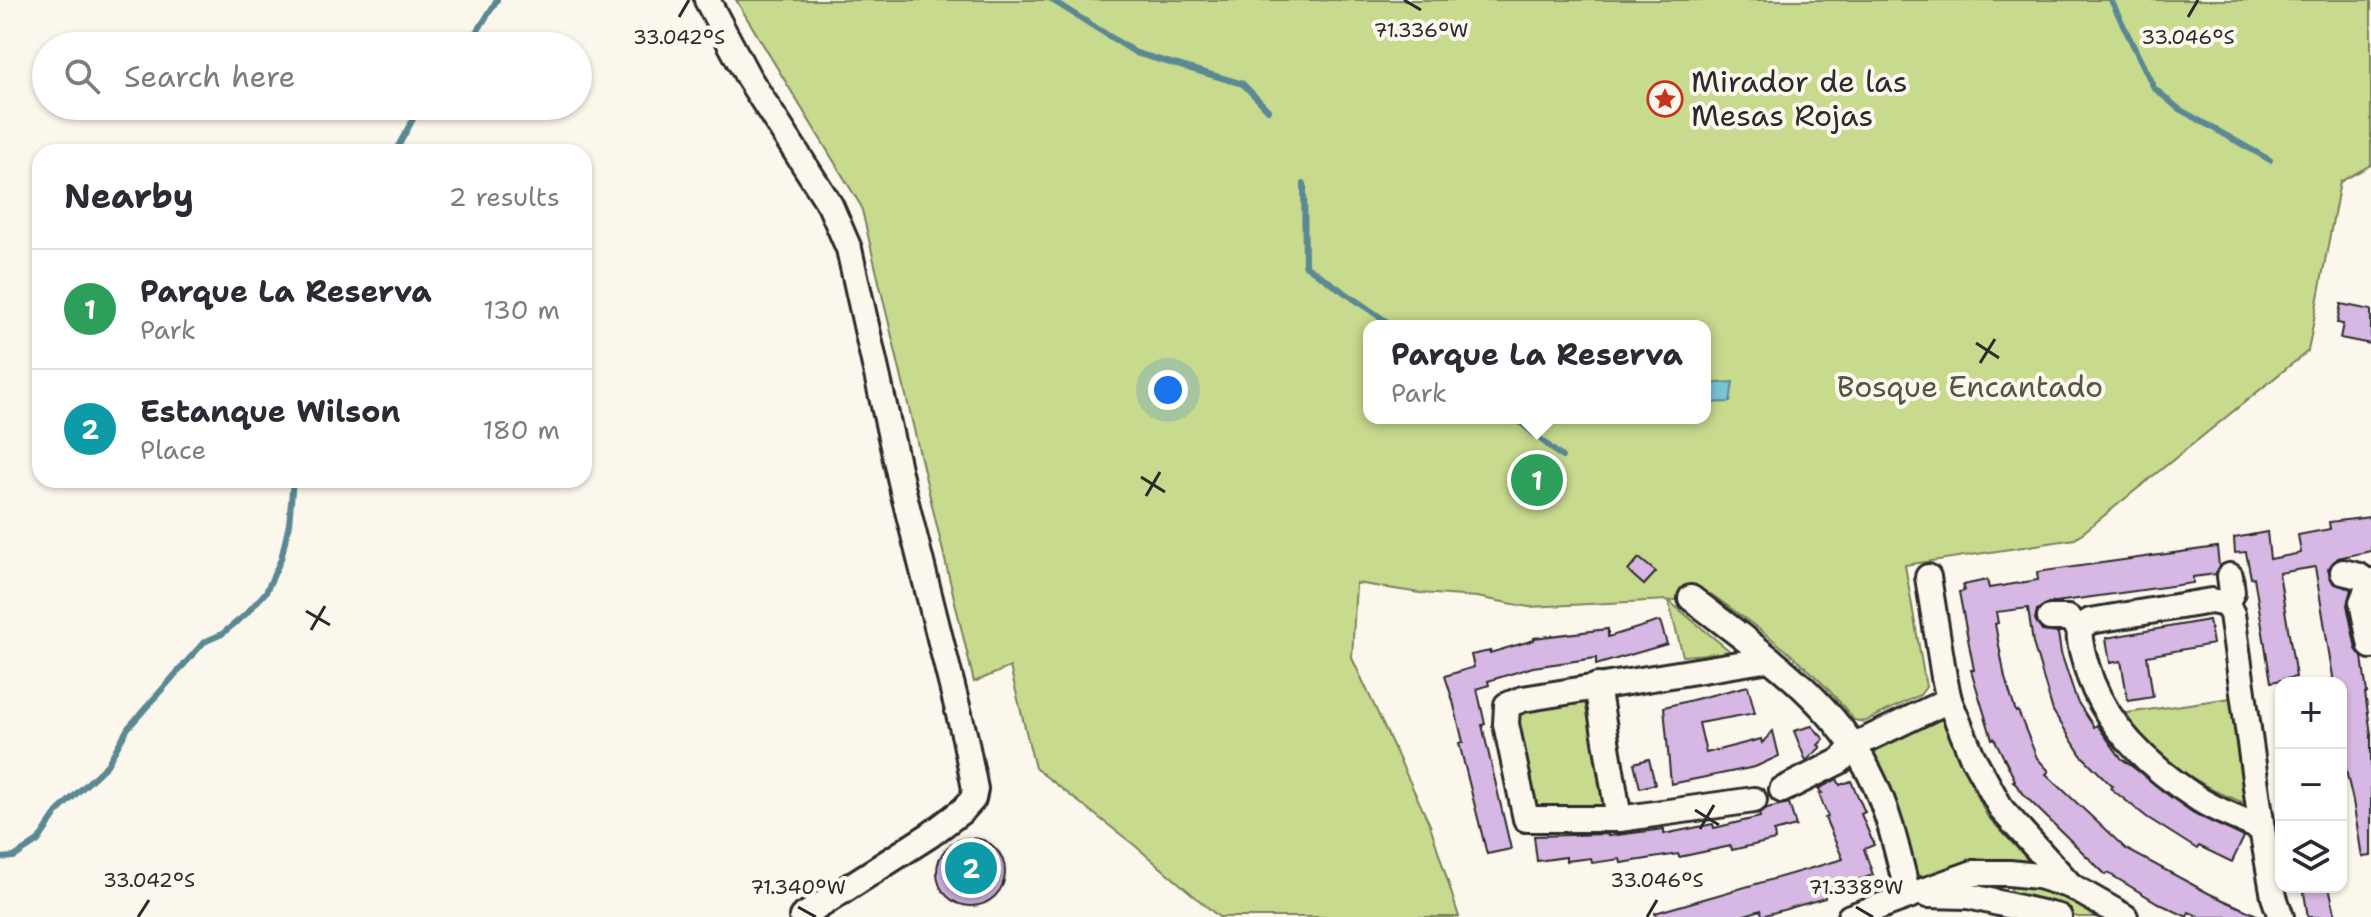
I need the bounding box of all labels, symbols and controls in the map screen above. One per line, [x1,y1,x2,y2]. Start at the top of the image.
text: 71.336°W [1374,17,1468,43]
text: 33.042°S [633,24,725,50]
text: 33.046°S [2141,24,2235,50]
search box [32,32,592,120]
icon: search [60,54,104,98]
text: Search here [124,56,295,97]
place label: Mirador de las Mesas Rojas [1691,61,1908,136]
place icon: Mirador de las Mesas Rojas [1646,80,1684,118]
text: Nearby [64,173,194,219]
text: 2 results [448,179,560,214]
text: Parque La Reserva [140,271,432,312]
text: 1 [84,292,96,327]
text: 130 m [483,292,560,327]
text: Park [140,312,196,347]
popup [1363,320,1711,424]
text: Parque La Reserva [1391,334,1683,375]
park label: Bosque Encantado [1837,366,2103,407]
your location [1148,370,1188,410]
text: Park [1391,375,1447,410]
text: Estanque Wilson [140,391,400,432]
text: 2 [81,412,99,447]
text: 180 m [482,412,560,447]
text: Place [140,432,206,467]
pin: 1 [1511,450,1563,510]
map controls [2275,677,2347,893]
button: + [2275,677,2347,749]
button: − [2275,749,2347,821]
button: layers [2275,821,2347,893]
pin: 2 [945,838,997,898]
text: 33.042°S [103,867,195,893]
text: 33.046°S [1610,867,1704,893]
text: 71.340°W [750,874,846,900]
text: 71.338°W [1809,874,1903,900]

